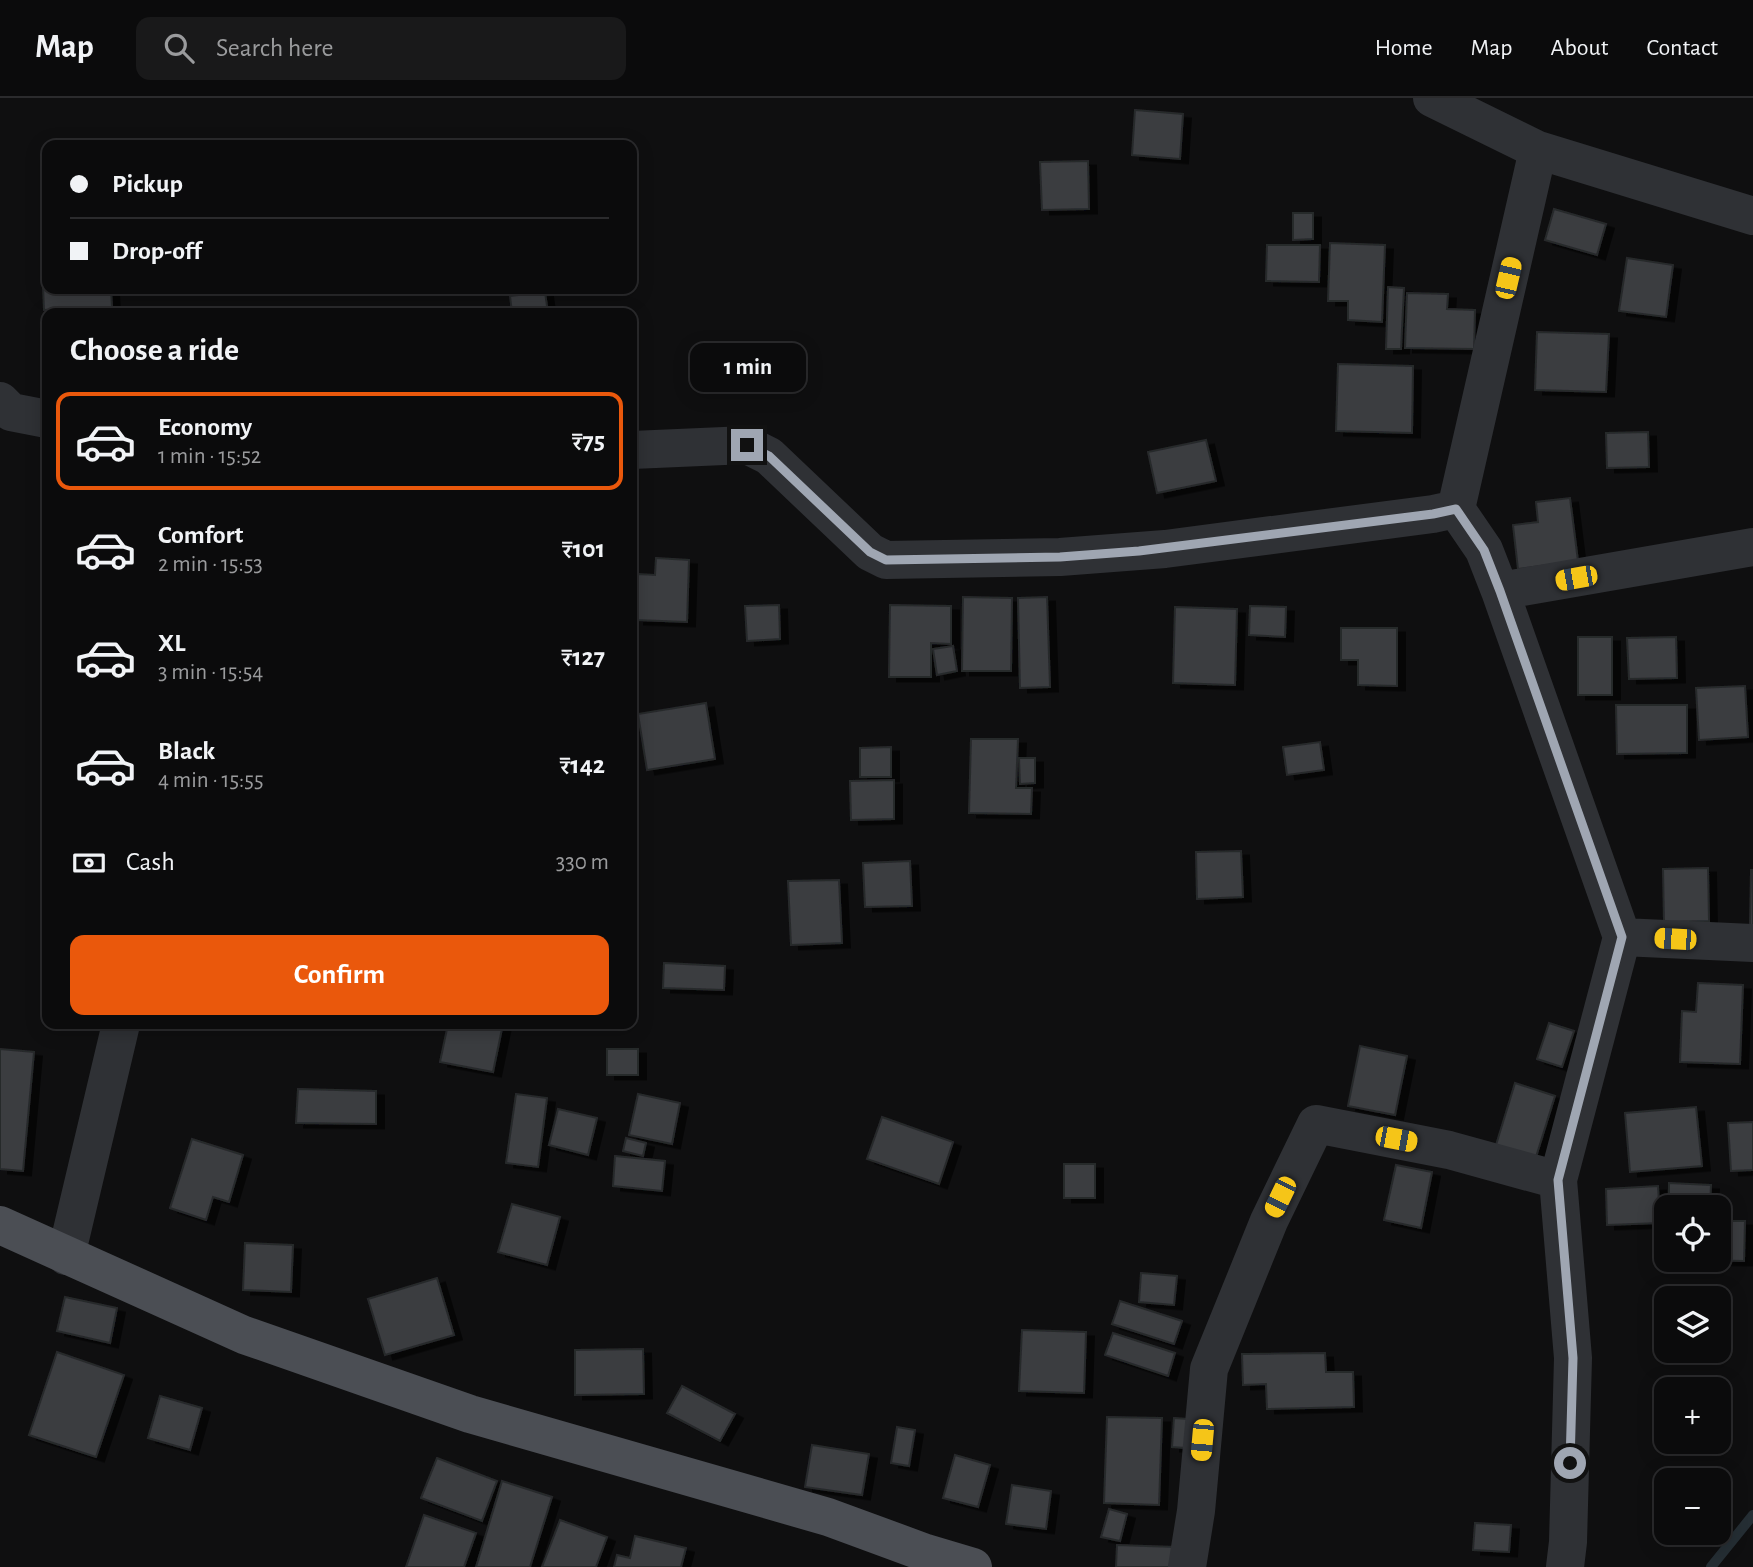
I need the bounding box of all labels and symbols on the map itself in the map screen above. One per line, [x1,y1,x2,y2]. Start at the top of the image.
car [1494,255,1523,301]
callout: 1 min [689,344,805,392]
route end [731,429,763,461]
car [1554,564,1599,592]
car [1654,927,1697,951]
car [1374,1125,1419,1153]
car [1262,1174,1299,1220]
car [1190,1418,1215,1462]
route start [1554,1447,1586,1479]

